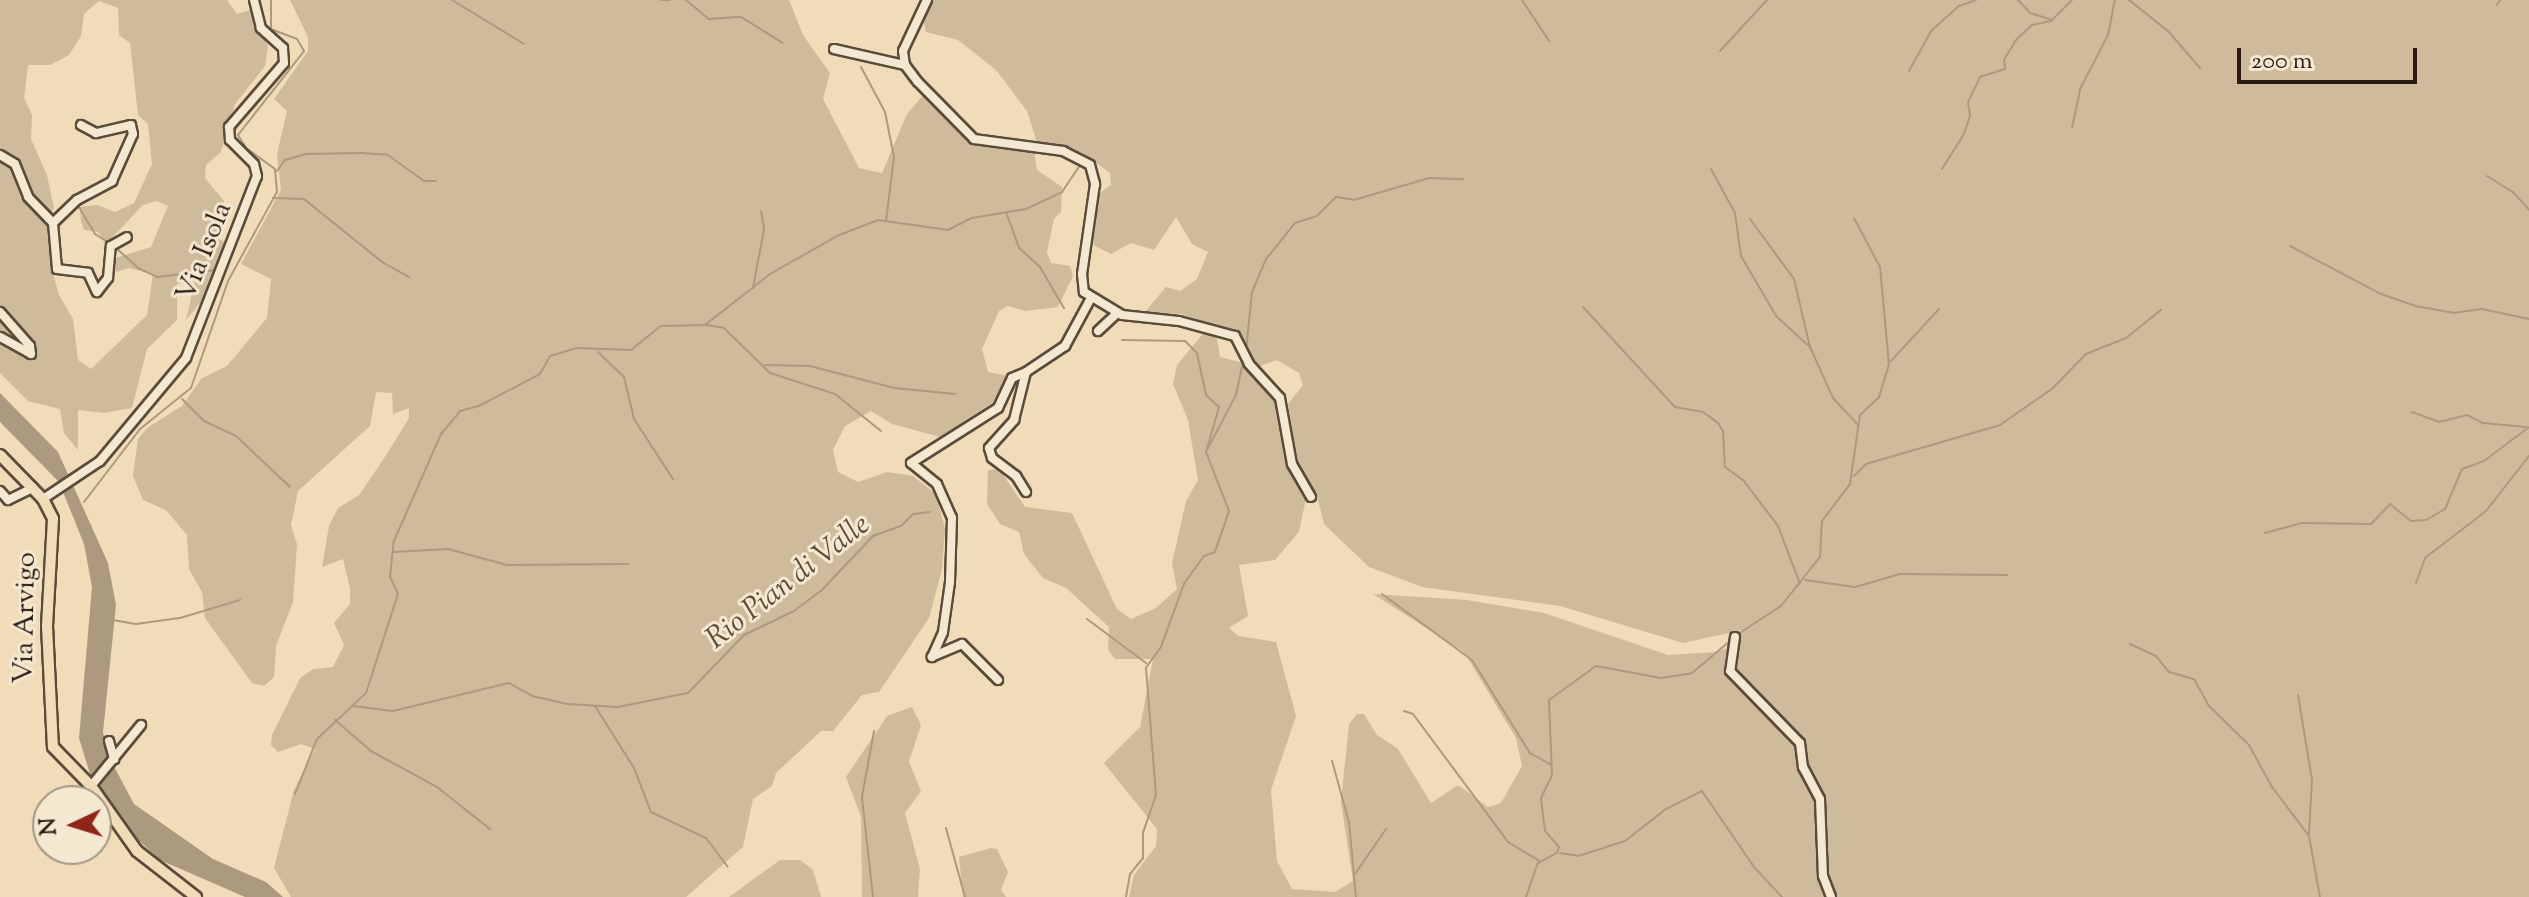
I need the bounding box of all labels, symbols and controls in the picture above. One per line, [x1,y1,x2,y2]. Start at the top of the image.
scale bar [2241,32,2421,82]
text: 200 m [2251,45,2313,79]
street label: Via Isola [170,198,240,306]
water label: Rio Pian di Valle [700,508,878,658]
street label: Via Arvigo [8,552,44,684]
north arrow [32,785,112,865]
text: N [33,817,67,836]

